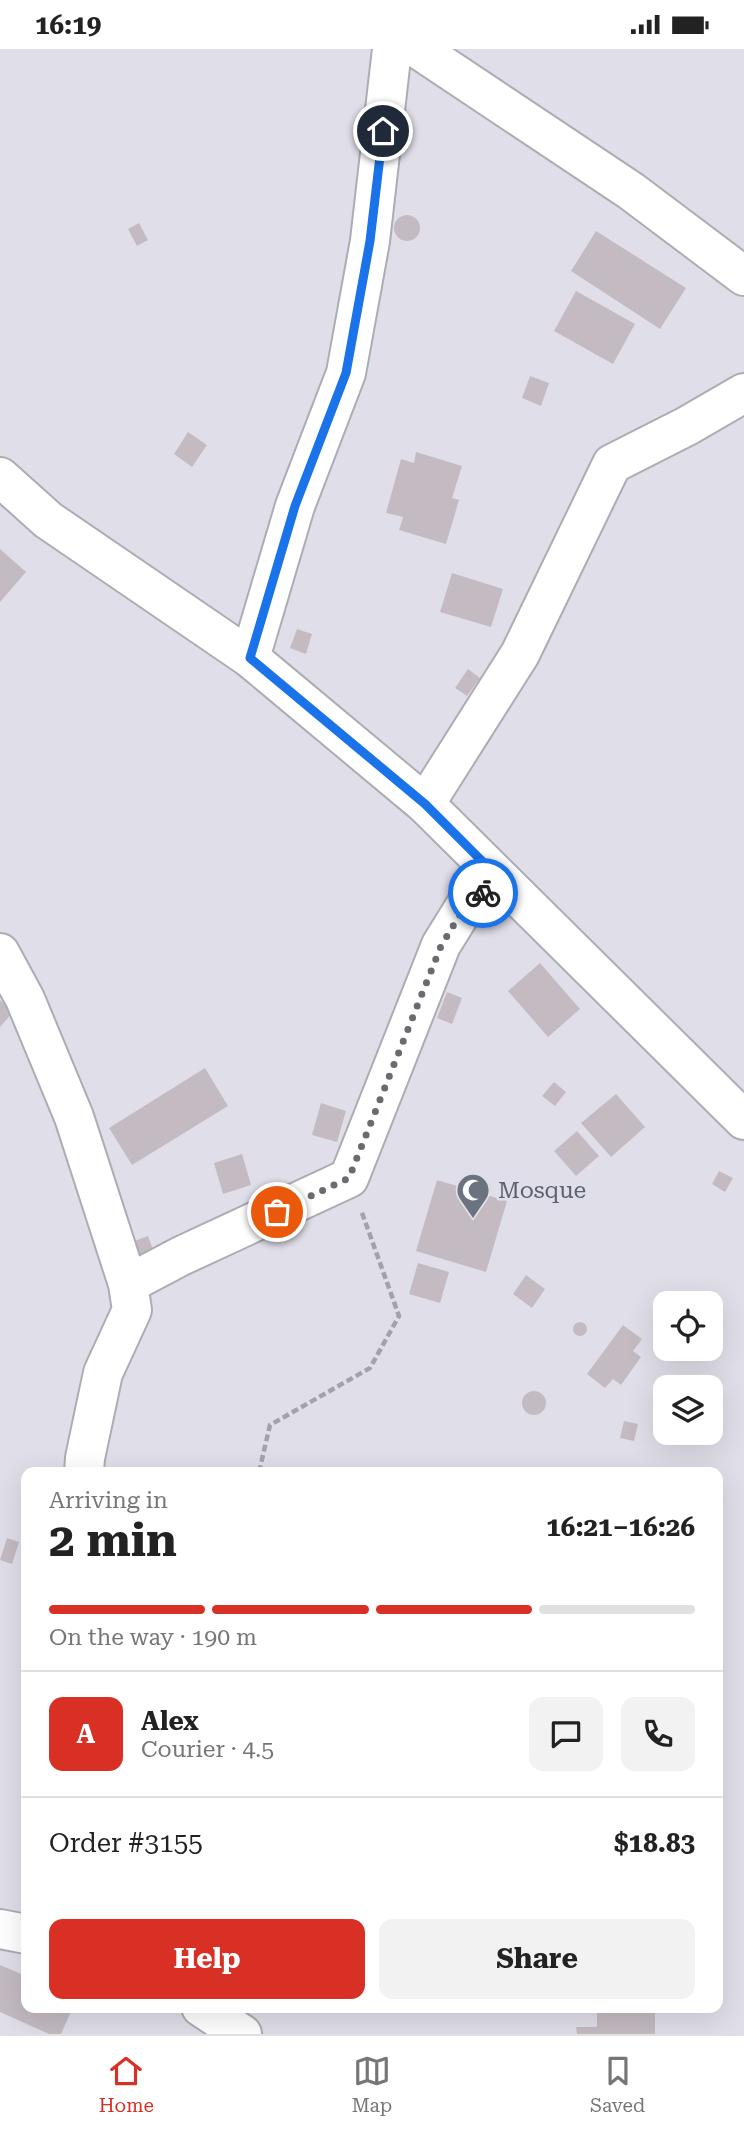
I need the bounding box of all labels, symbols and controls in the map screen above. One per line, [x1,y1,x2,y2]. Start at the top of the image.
text: 16:19 [35,10,101,40]
pin [353,101,413,161]
icon: home [364,112,402,150]
courier [448,858,518,928]
icon: bike [464,874,502,912]
mosque icon: Mosque [454,1171,492,1220]
place label: Mosque [498,1177,586,1204]
pin [247,1182,307,1242]
icon: bag [258,1193,296,1231]
map controls [653,1291,723,1445]
button: locate [653,1291,723,1361]
button: layers [653,1375,723,1445]
text: Arriving in [49,1487,168,1514]
text: 16:21–16:26 [546,1512,695,1542]
text: 2 min [49,1513,177,1567]
text: On the way · 190 m [49,1624,257,1651]
button: chat [529,1697,603,1771]
button: phone [621,1697,695,1771]
text: Alex [141,1706,199,1736]
text: A [77,1719,95,1749]
text: Courier · 4.5 [141,1736,274,1763]
text: Order #3155 [49,1828,203,1858]
text: $18.83 [614,1828,695,1858]
button: Help [49,1919,365,1999]
button: Share [379,1919,695,1999]
tab: Home [99,2052,154,2117]
tab: Map [352,2052,392,2117]
tab: Saved [590,2052,645,2117]

